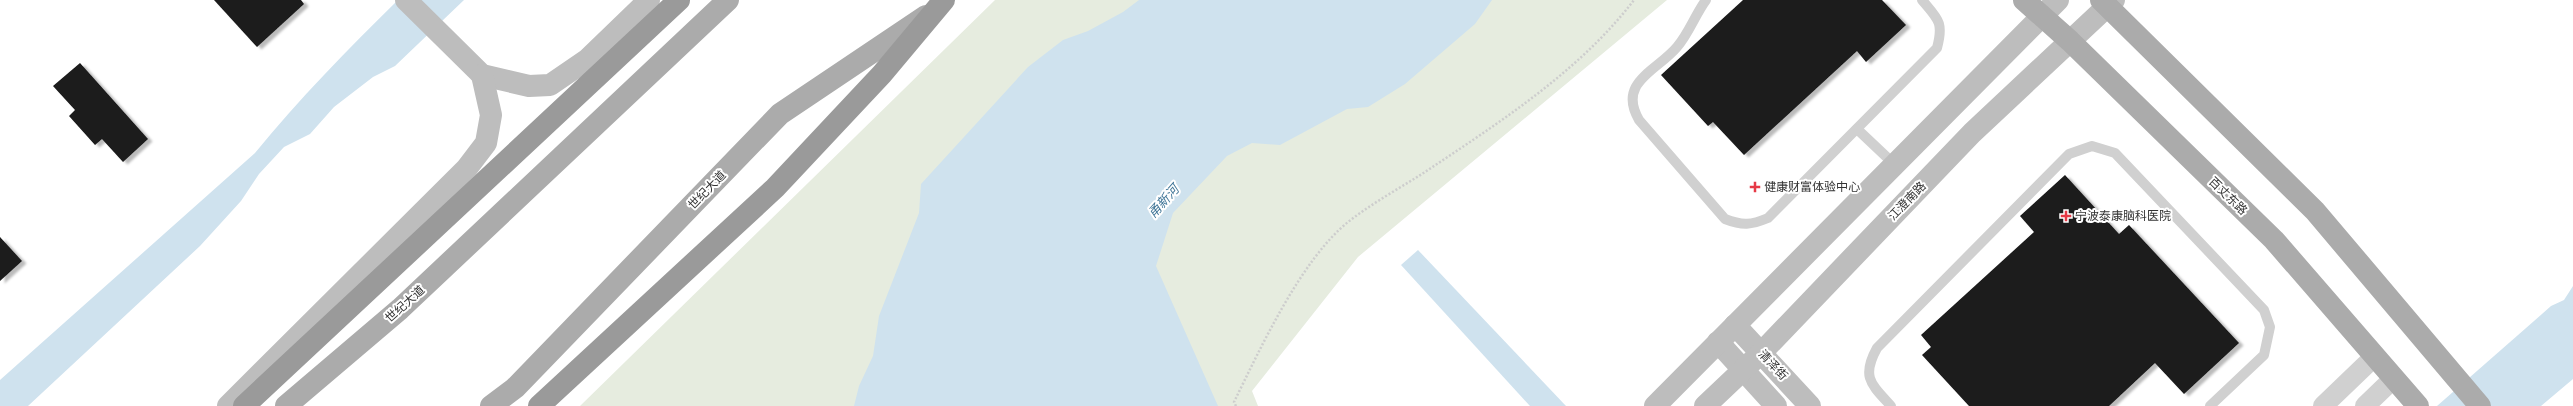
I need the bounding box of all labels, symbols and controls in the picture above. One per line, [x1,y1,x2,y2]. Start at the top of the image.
street label: 世纪大道 [685,167,729,212]
street label: 百丈东路 [2206,174,2251,218]
street label: 江澄南路 [1885,178,1929,223]
water label: 甬新河 [1144,179,1185,222]
place label: 健康财富体验中心 [1764,179,1860,194]
marker: 健康财富体验中心 [1749,181,1761,193]
place label: 宁波泰康脑科医院 [2075,208,2171,223]
marker: 宁波泰康脑科医院 [2060,210,2072,222]
street label: 世纪大道 [382,282,428,325]
street label: 清泽街 [1756,346,1791,383]

